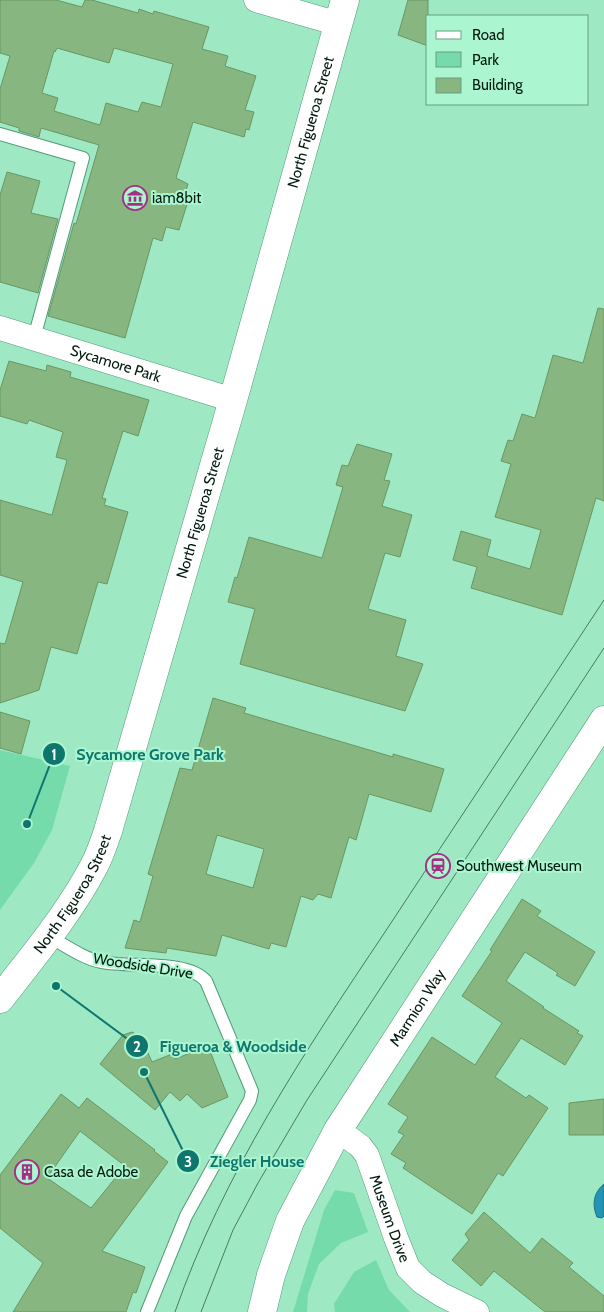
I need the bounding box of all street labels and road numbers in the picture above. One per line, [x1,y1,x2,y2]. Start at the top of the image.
street label: North Figueroa Street [284,54,338,190]
street label: Sycamore Park [68,341,163,386]
street label: North Figueroa Street [173,445,228,581]
street label: North Figueroa Street [30,832,115,957]
street label: Woodside Drive [92,949,195,983]
street label: Marmion Way [386,965,449,1050]
street label: Museum Drive [366,1172,414,1265]

